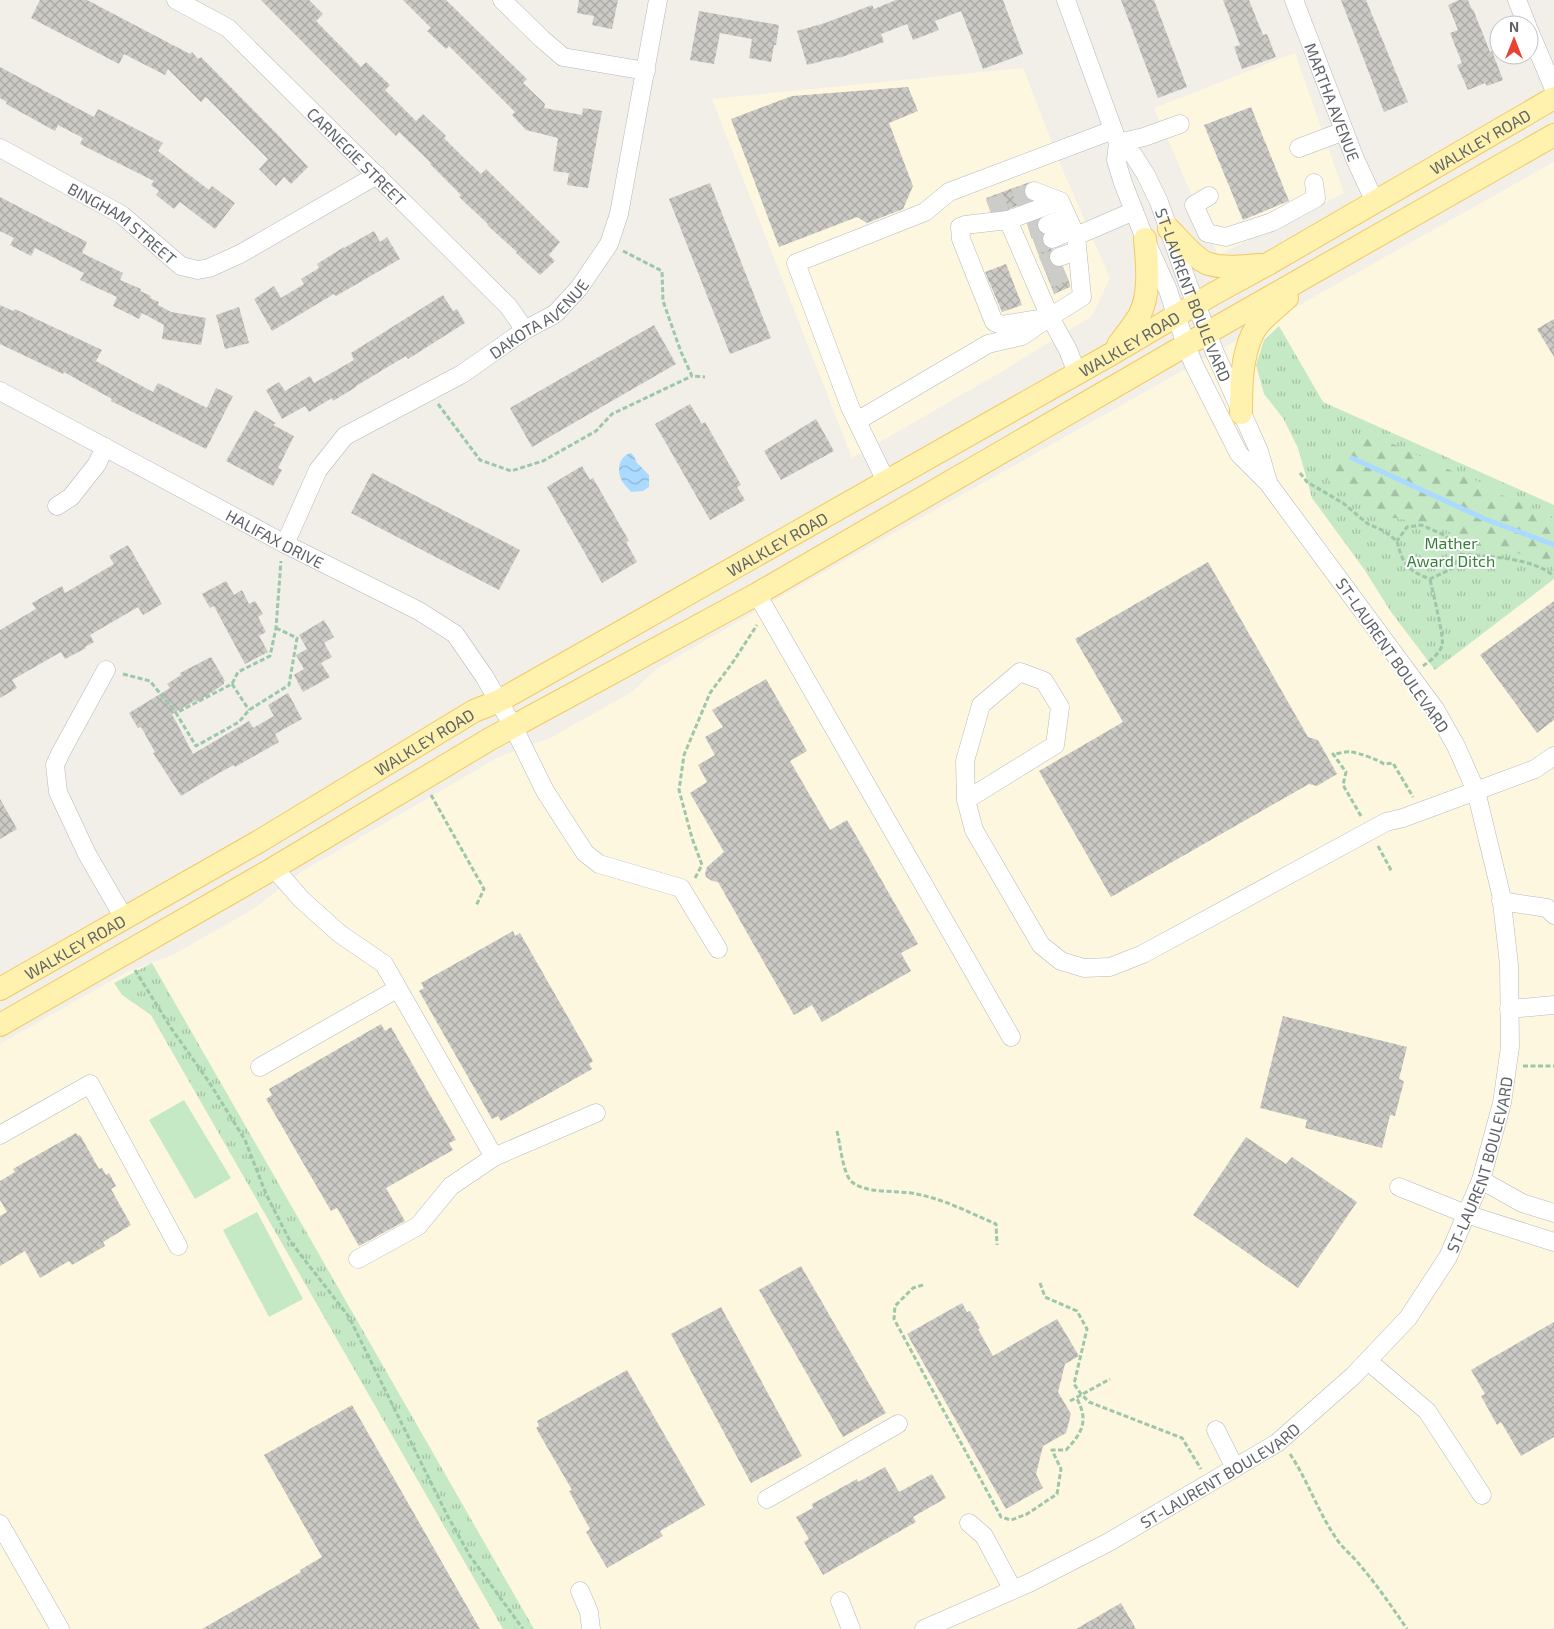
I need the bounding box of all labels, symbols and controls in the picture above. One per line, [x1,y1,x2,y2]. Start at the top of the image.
north arrow [1489,15,1539,65]
text: N [1509,18,1519,35]
street label: MARTHA AVENUE [1302,40,1364,164]
street label: CARNEGIE STREET [304,103,410,209]
street label: WALKLEY ROAD [1426,104,1534,178]
street label: BINGHAM STREET [65,178,181,268]
street label: ST-LAURENT BOULEVARD [1152,205,1236,384]
street label: DAKOTA AVENUE [485,275,592,362]
street label: WALKLEY ROAD [1075,307,1183,380]
street label: HALIFAX DRIVE [223,505,327,571]
street label: WALKLEY ROAD [723,507,831,580]
park label: Mather Award Ditch [1407,533,1495,570]
street label: ST-LAURENT BOULEVARD [1332,574,1454,736]
street label: WALKLEY ROAD [371,704,477,779]
street label: WALKLEY ROAD [21,910,129,983]
street label: ST-LAURENT BOULEVARD [1442,1075,1515,1255]
street label: ST-LAURENT BOULEVARD [1136,1418,1303,1531]

